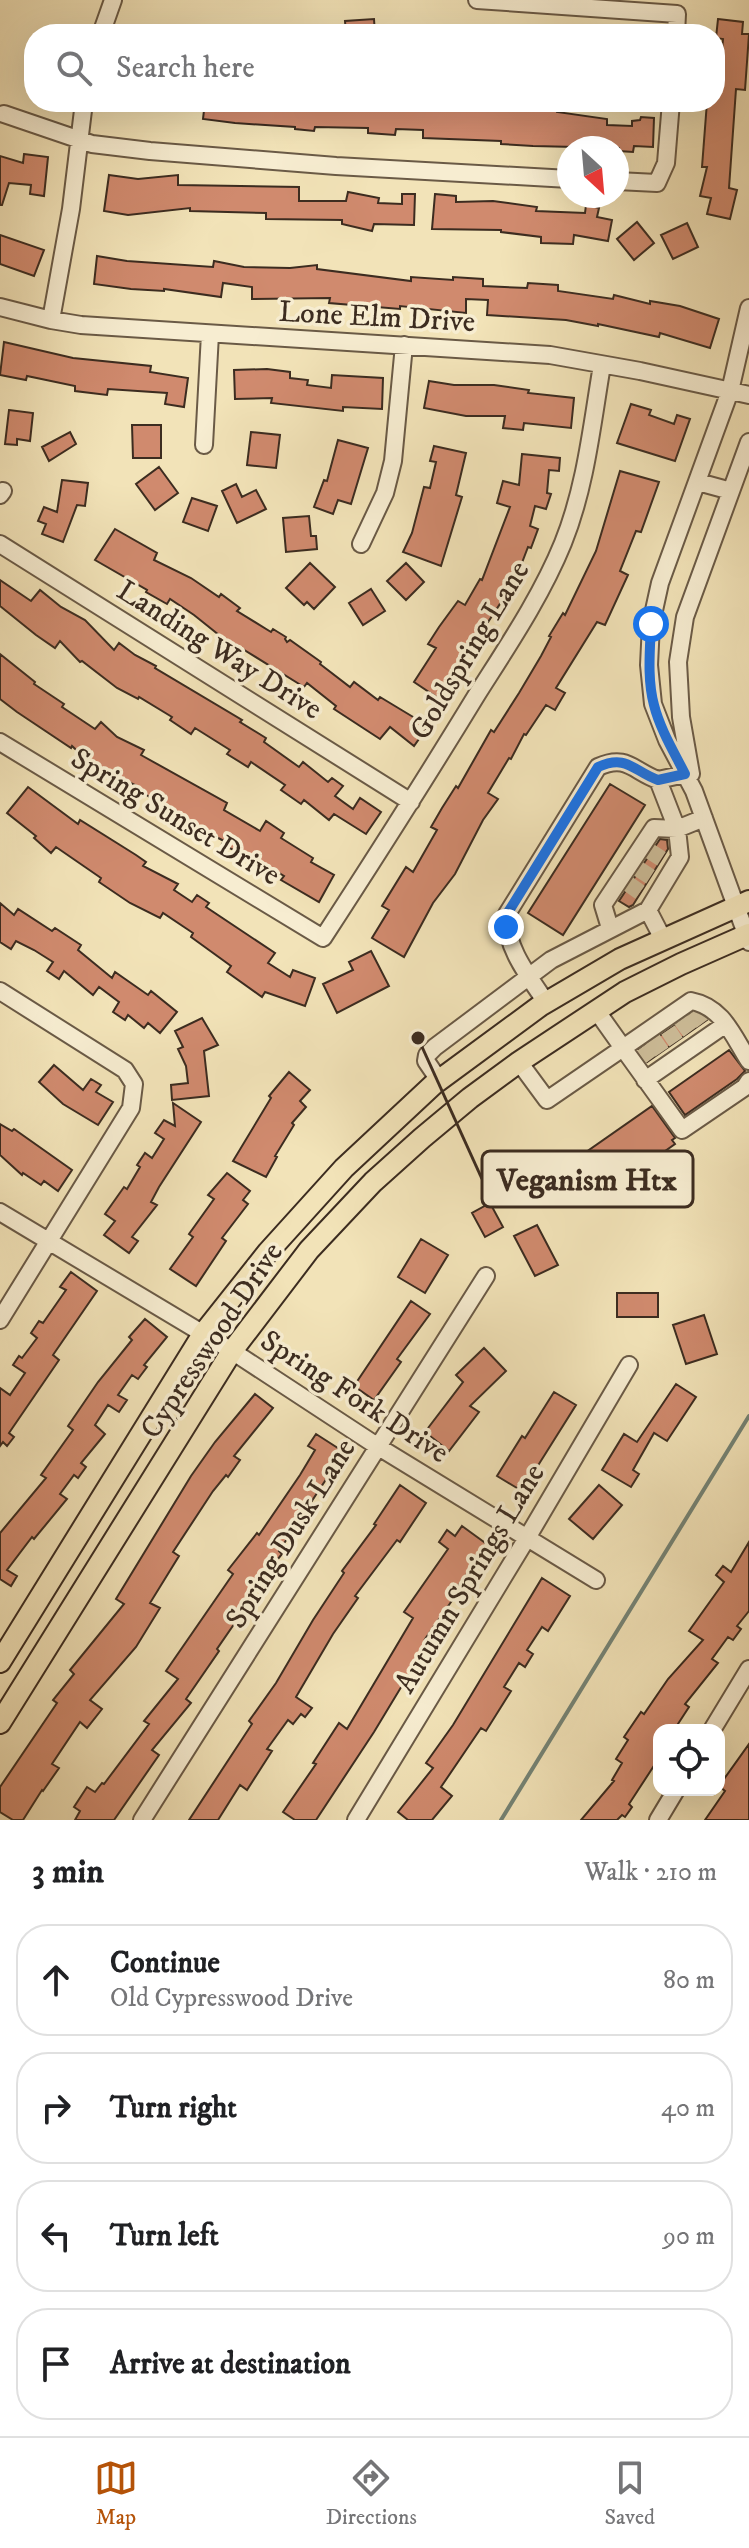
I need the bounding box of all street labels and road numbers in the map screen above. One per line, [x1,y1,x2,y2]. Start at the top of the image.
street label: Lone Elm Drive [278,294,476,341]
street label: Goldspring Lane [402,555,538,747]
street label: Landing Way Drive [110,572,329,728]
street label: Spring Sunset Drive [64,740,287,894]
street label: Cypresswood Drive [133,1236,292,1446]
street label: Spring Fork Drive [253,1323,455,1472]
street label: Spring Dusk Lane [218,1432,364,1636]
street label: Autumn Springs Lane [387,1457,553,1700]

